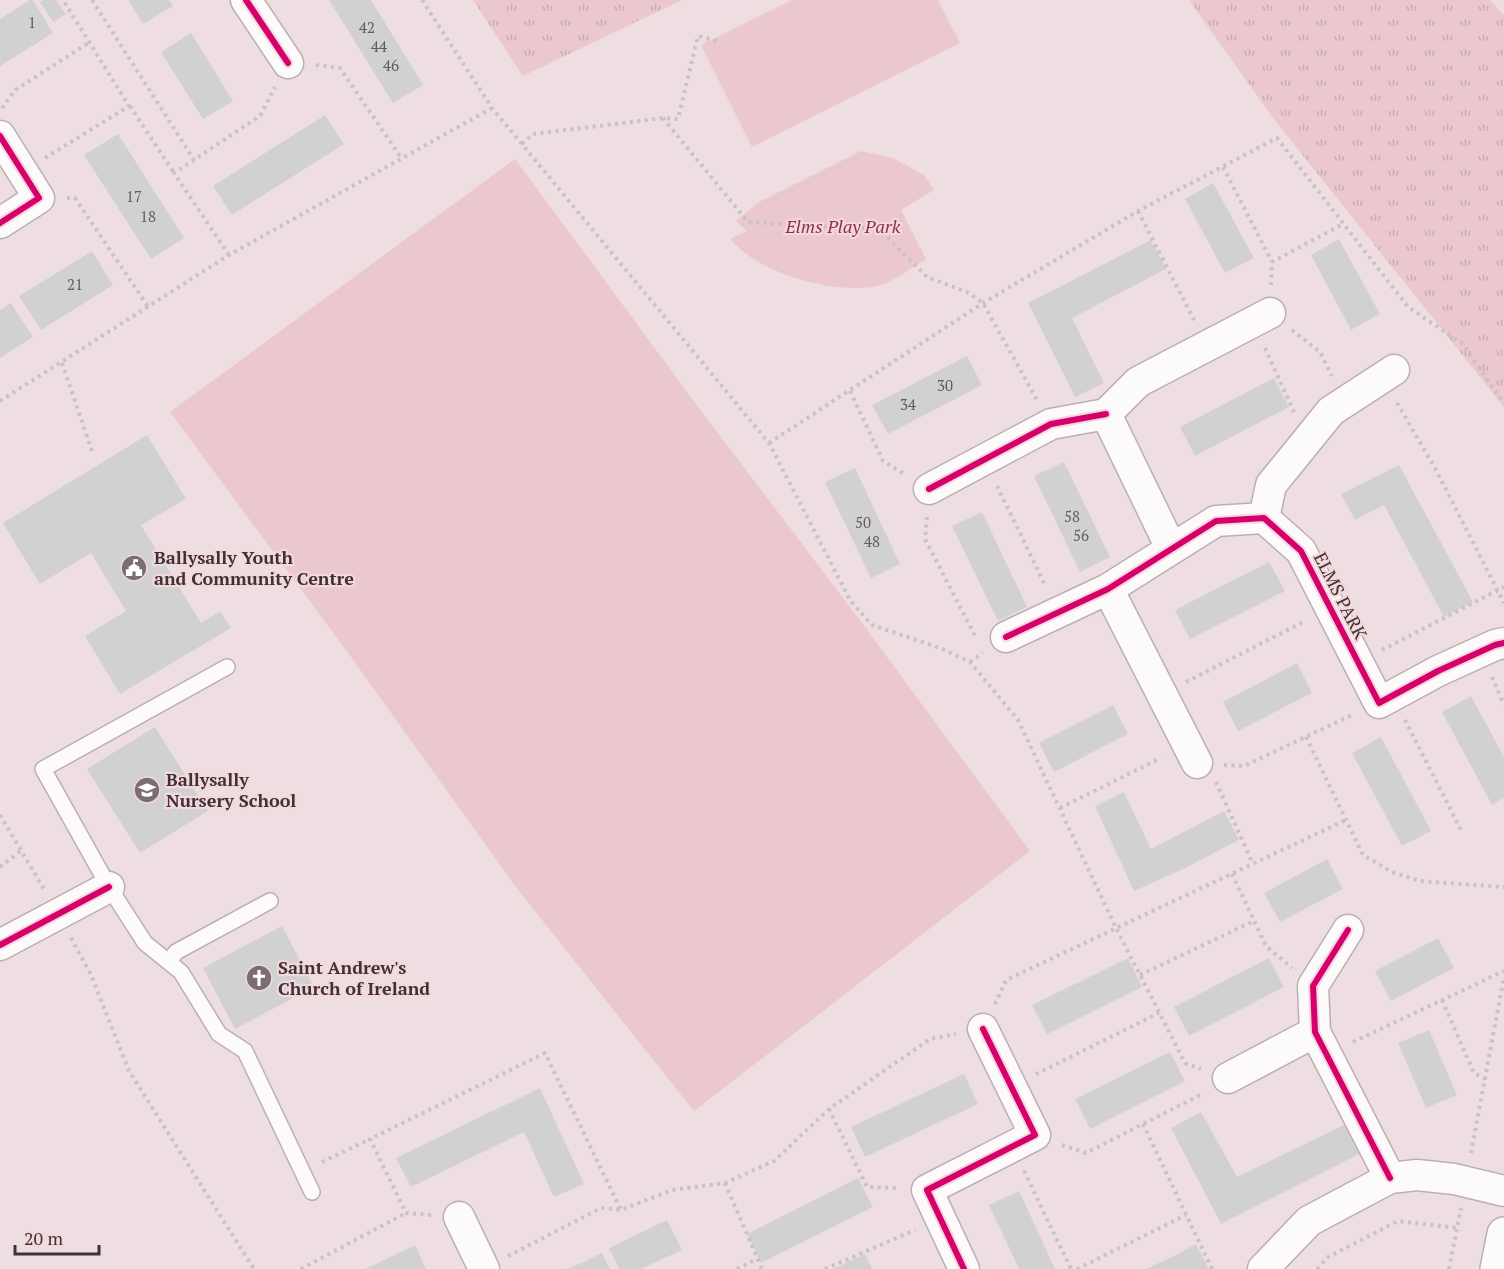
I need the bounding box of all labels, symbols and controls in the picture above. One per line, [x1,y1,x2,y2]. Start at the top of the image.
house number: 1 [28,12,36,32]
house number: 42 [359,17,375,37]
house number: 44 [371,36,387,56]
house number: 46 [383,55,399,75]
house number: 17 [126,186,142,206]
house number: 18 [140,206,156,226]
park label: Elms Play Park [785,214,901,238]
house number: 21 [67,274,83,294]
house number: 30 [937,375,953,395]
house number: 34 [900,394,916,414]
house number: 58 [1064,506,1080,526]
house number: 50 [855,512,871,532]
house number: 56 [1073,525,1089,545]
house number: 48 [864,531,880,551]
place label: Ballysally Youth and Community Centre [154,545,354,590]
street label: ELMS PARK [1309,548,1373,644]
public building icon: Ballysally Youth and Community Centre [119,553,149,583]
place label: Ballysally Nursery School [166,767,296,812]
school or university icon: Ballysally Nursery School [132,775,162,805]
place label: Saint Andrew's Church of Ireland [278,955,430,1000]
church icon: Saint Andrew's Church of Ireland [244,963,274,993]
scale bar [15,1218,99,1256]
text: 20 m [24,1226,64,1250]

